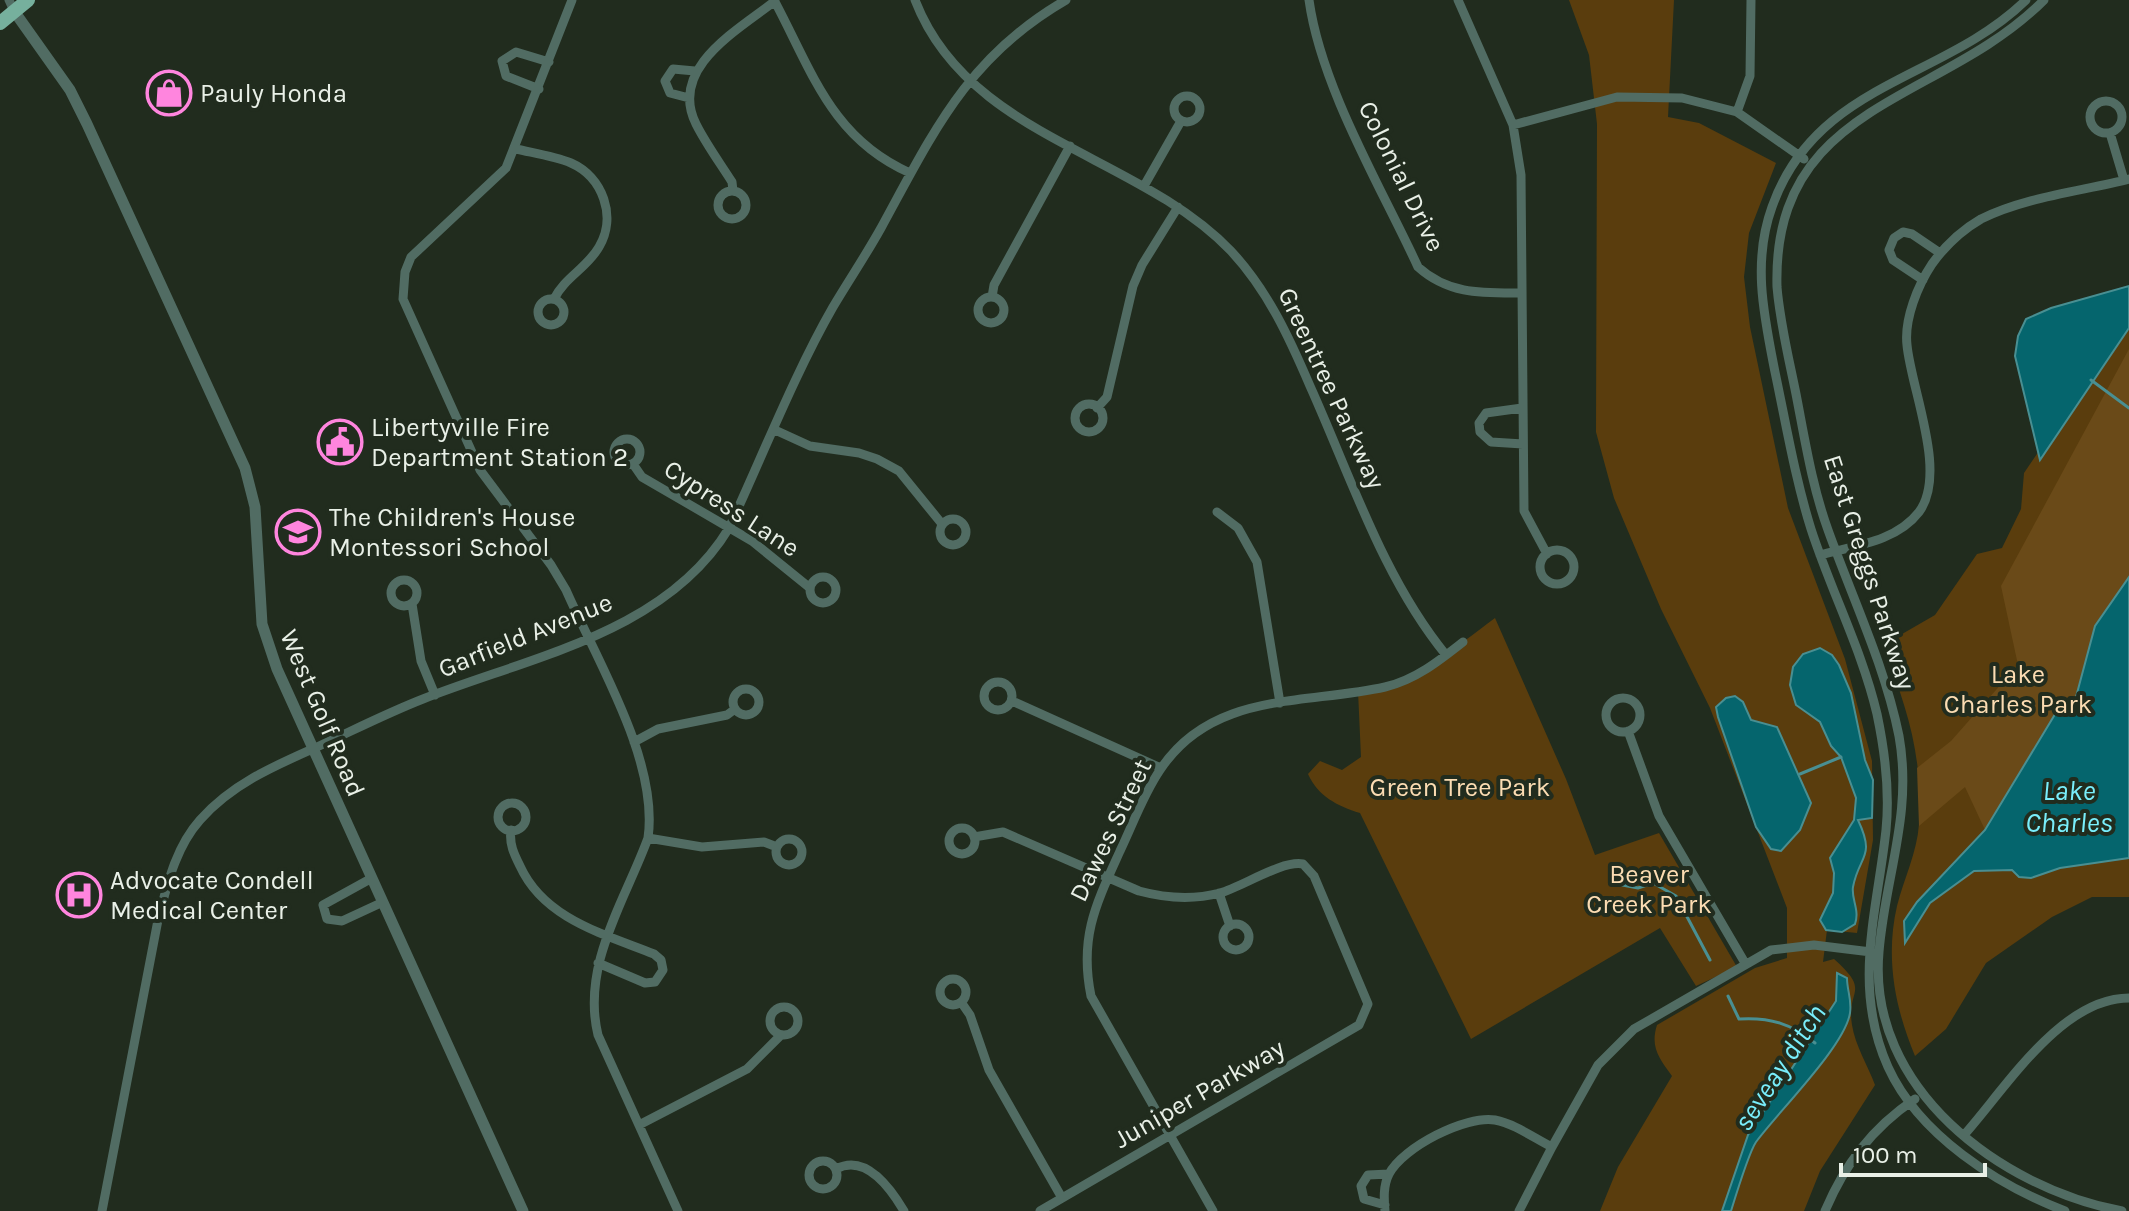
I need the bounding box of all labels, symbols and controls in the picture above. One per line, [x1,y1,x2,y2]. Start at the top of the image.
shop icon: Pauly Honda [145,69,193,117]
place label: Pauly Honda [200,78,347,109]
street label: Colonial Drive [1352,96,1451,257]
street label: Greentree Parkway [1271,283,1392,494]
place label: Libertyville Fire Department Station 2 [371,412,628,473]
public building icon: Libertyville Fire Department Station 2 [316,418,364,466]
street label: East Greggs Parkway [1817,451,1922,694]
street label: Cypress Lane [658,453,805,564]
place label: The Children's House Montessori School [329,502,575,563]
school or university icon: The Children's House Montessori School [274,508,322,556]
street label: Garfield Avenue [434,586,617,684]
street label: West Golf Road [273,625,372,801]
park label: Lake Charles Park [1944,659,2092,720]
street label: Dawes Street [1063,754,1158,907]
park label: Green Tree Park [1370,772,1550,803]
water label: Lake Charles [2025,774,2113,839]
park label: Beaver Creek Park [1586,859,1712,920]
place label: Advocate Condell Medical Center [110,865,314,926]
hospital icon: Advocate Condell Medical Center [55,871,103,919]
water label: seveay ditch [1726,998,1833,1137]
street label: Juniper Parkway [1108,1032,1290,1155]
scale bar [1841,1127,1985,1177]
text: 100 m [1853,1141,1918,1169]

